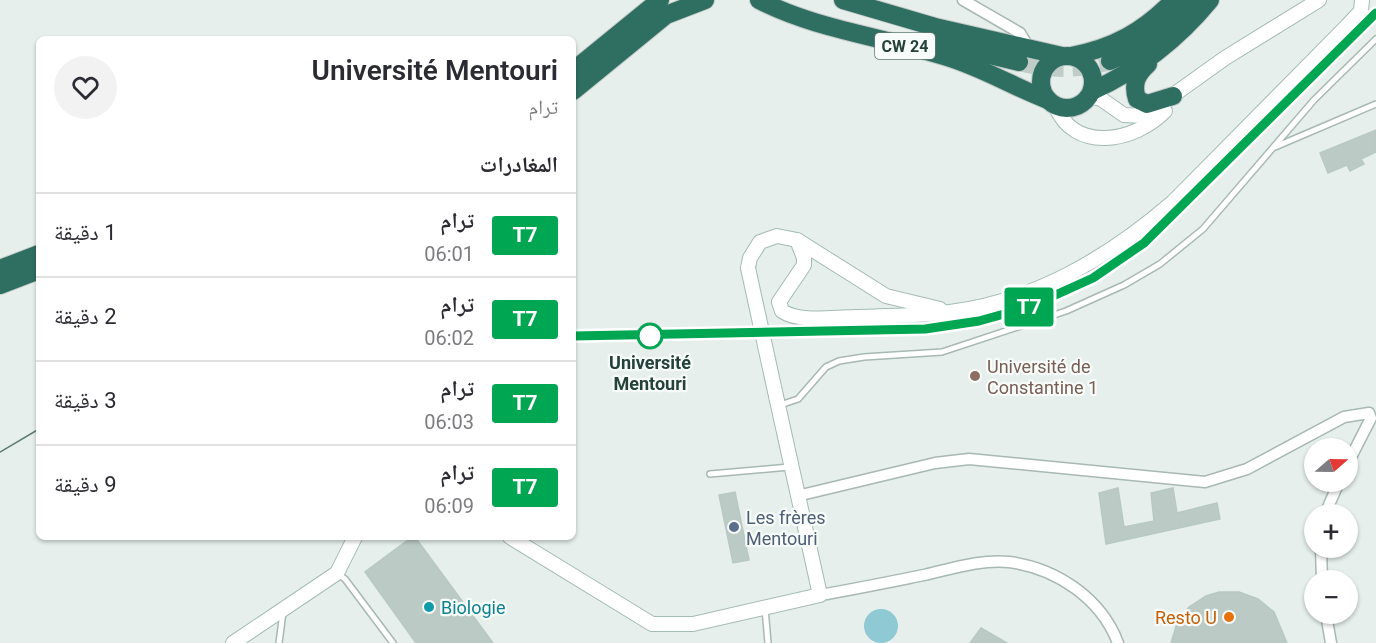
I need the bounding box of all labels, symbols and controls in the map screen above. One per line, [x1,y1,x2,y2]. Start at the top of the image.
road number: CW 24 [875,33,935,59]
text: Université Mentouri [312,54,558,87]
button: heart [54,56,117,119]
text: ترام [529,95,558,119]
text: المغادرات [480,152,558,177]
text: ترام [440,208,474,233]
text: 1 دقيقة [54,220,117,245]
text: T7 [512,223,538,247]
text: 06:01 [424,242,474,266]
line badge: T7 [1002,288,1056,326]
text: ترام [440,292,474,317]
text: T7 [1016,295,1042,319]
text: 2 دقيقة [54,304,117,329]
text: T7 [512,307,538,331]
marker: Université Mentouri [637,323,663,349]
text: 06:02 [424,326,474,350]
place label: Université Mentouri [609,352,691,394]
place label: Université de Constantine 1 [987,356,1098,398]
marker: Université de Constantine 1 [968,369,982,383]
text: ترام [440,376,474,401]
text: 3 دقيقة [54,388,117,413]
text: T7 [512,391,538,415]
text: 06:03 [424,410,474,434]
north arrow [1304,438,1358,492]
map controls [1304,438,1358,624]
text: ترام [440,460,474,485]
text: 9 دقيقة [54,472,117,497]
text: T7 [512,475,538,499]
text: 06:09 [424,494,474,518]
button: + [1304,504,1358,558]
place label: Les frères Mentouri [746,507,826,549]
marker: Les frères Mentouri [727,520,741,534]
button: − [1304,570,1358,624]
place label: Biologie [441,597,506,618]
marker: Biologie [422,600,436,614]
place label: Resto U [1155,607,1217,628]
marker: Resto U [1222,610,1236,624]

